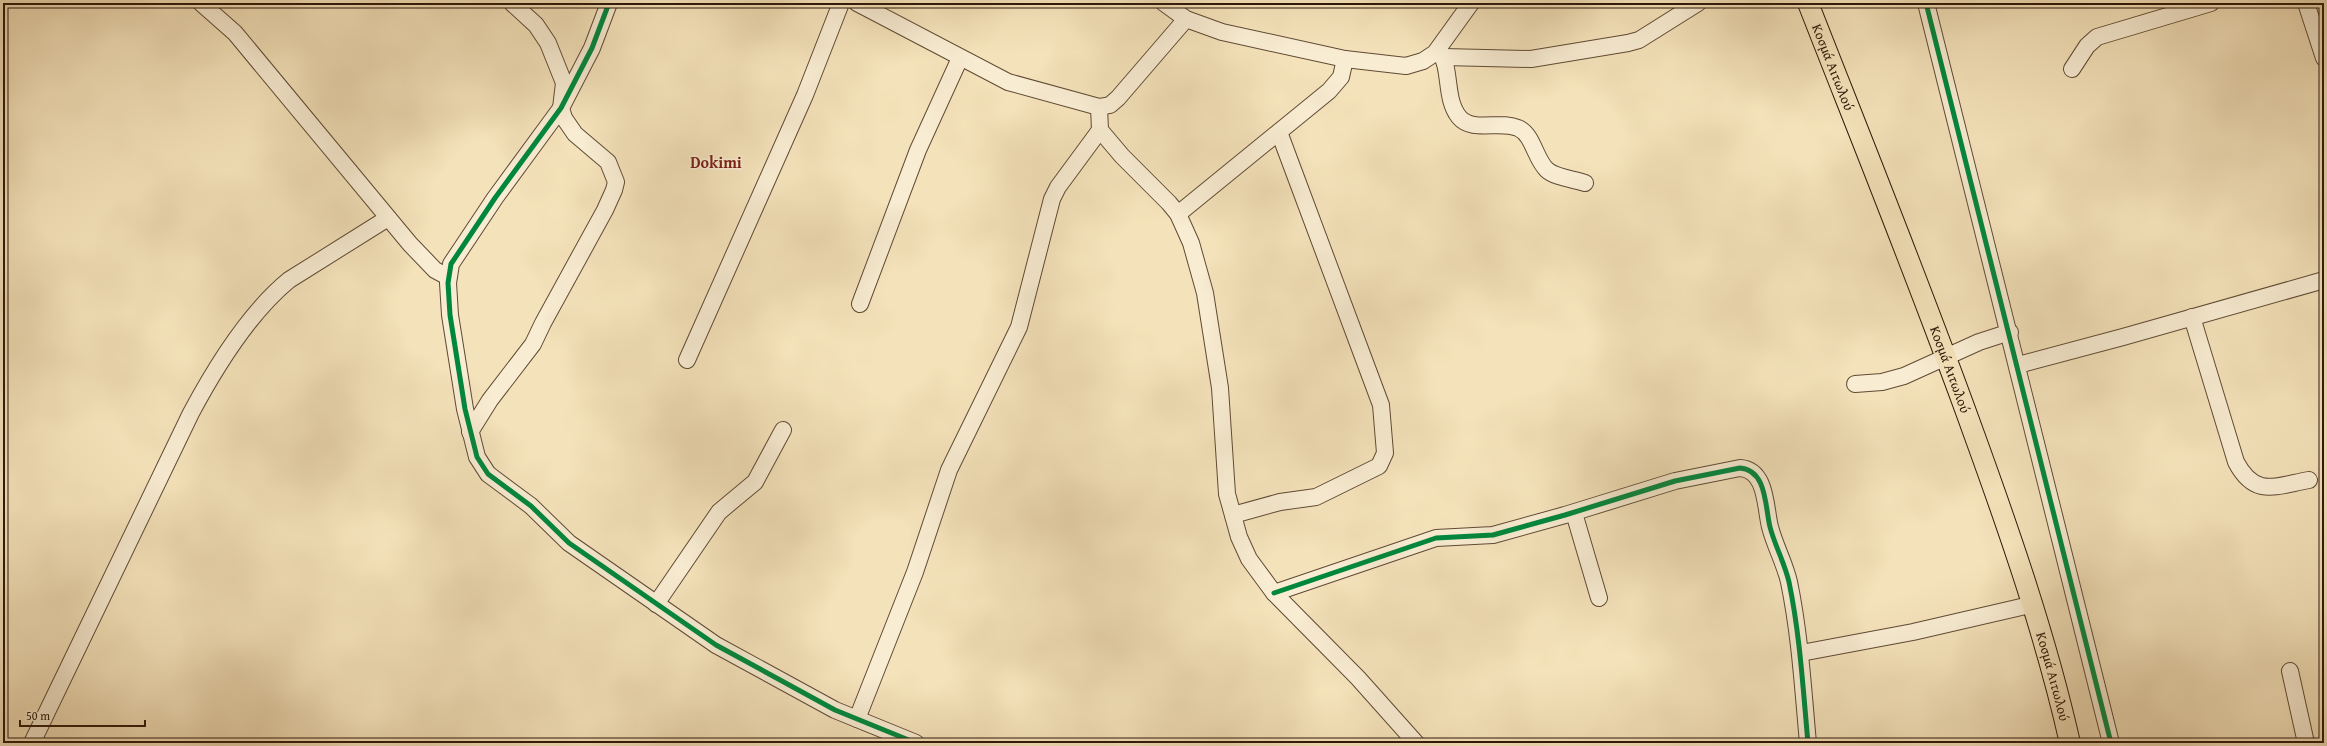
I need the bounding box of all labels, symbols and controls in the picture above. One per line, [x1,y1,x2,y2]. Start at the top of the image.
street label: Κοσμά Αιτωλού [1807,21,1859,113]
district label: Dokimi [690,150,742,174]
street label: Κοσμά Αιτωλού [1925,323,1976,416]
street label: Κοσμά Αιτωλού [2031,629,2075,723]
scale bar [20,702,145,728]
text: 50 m [26,707,50,724]

